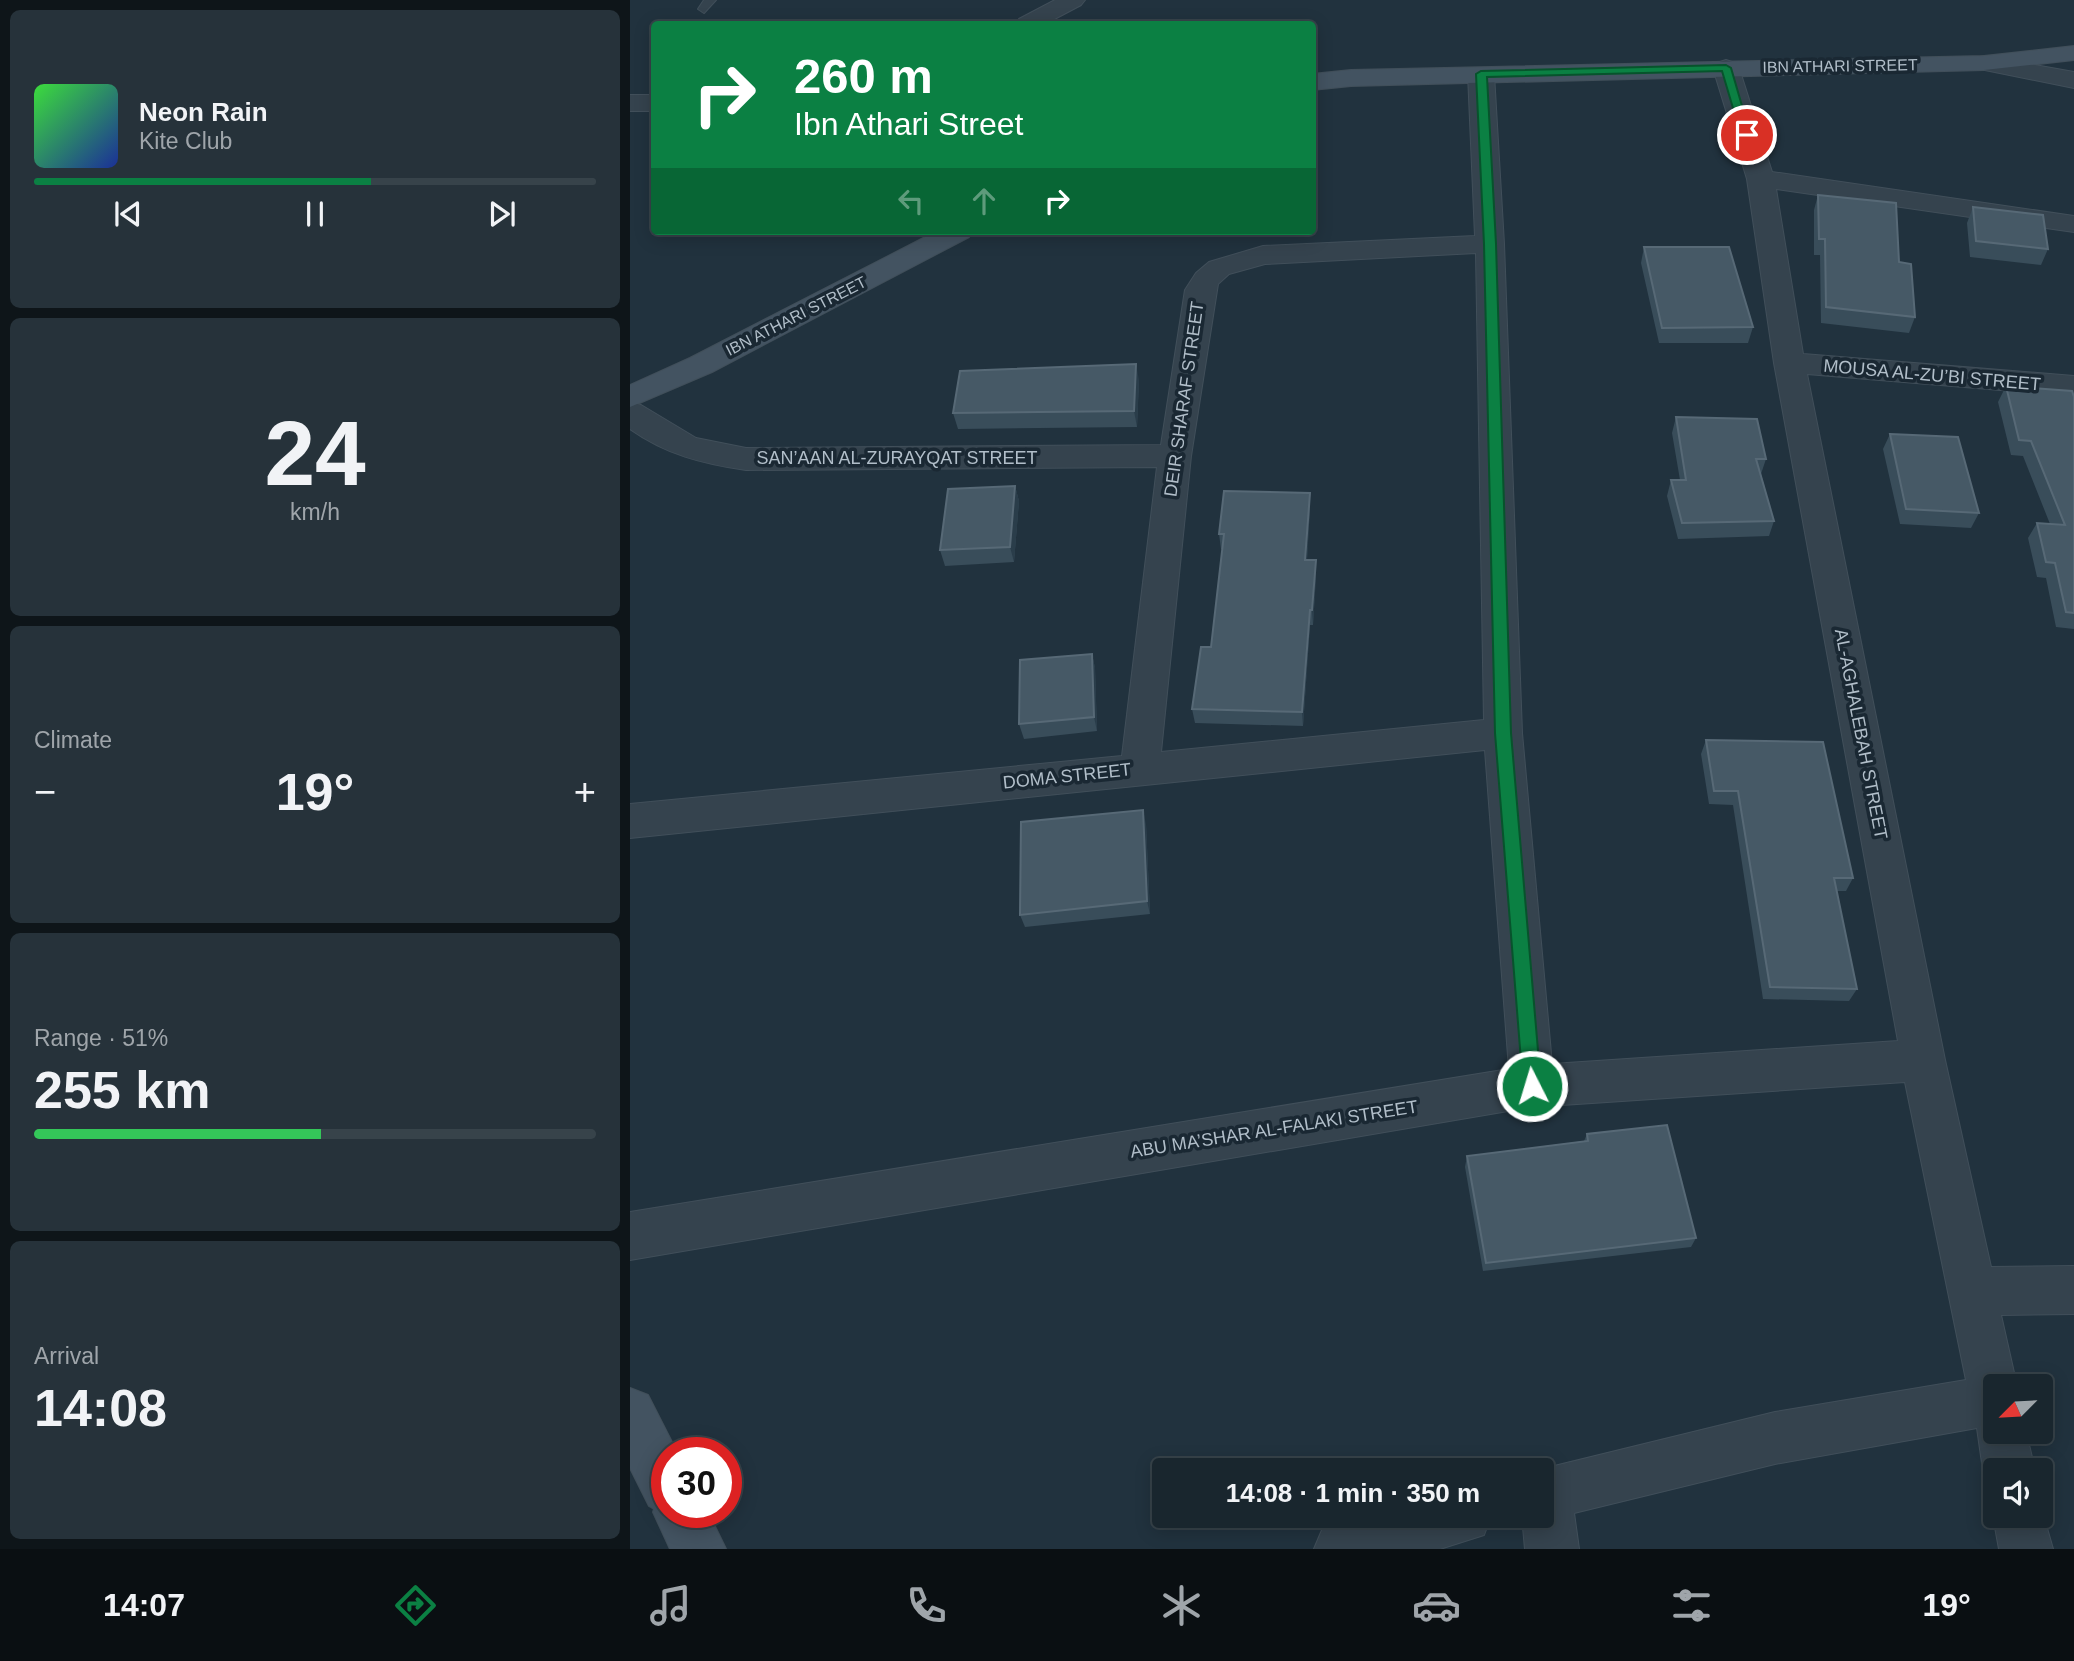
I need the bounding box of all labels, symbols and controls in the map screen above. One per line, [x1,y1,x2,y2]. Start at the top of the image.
icon: right [679,49,770,140]
text: 260 m [794,49,933,103]
street label: IBN ATHARI STREET [1762,56,1918,76]
text: Neon Rain [139,97,268,127]
pin [1717,105,1777,165]
text: Ibn Athari Street [794,106,1023,142]
icon: arrive [1728,116,1766,154]
text: Kite Club [139,128,232,154]
icon: left [892,182,930,220]
icon: ahead [965,182,1003,220]
icon: right [1038,182,1076,220]
icon: previous [109,195,147,233]
icon: pause [296,195,334,233]
icon: next [483,195,521,233]
street label: IBN ATHARI STREET [723,273,869,359]
street label: DEIR SHARAF STREET [1160,300,1208,498]
street label: MOUSA AL-ZU’BI STREET [1823,356,2041,394]
text: 24 [264,403,366,504]
street label: SAN’AAN AL-ZURAYQAT STREET [756,448,1038,468]
text: km/h [290,499,340,525]
street label: AL-AGHALEBAH STREET [1831,627,1891,841]
text: Climate [34,727,112,753]
street label: DOMA STREET [1002,759,1132,793]
text: 19° [276,763,354,821]
text: − [34,771,56,813]
text: + [574,771,596,813]
text: Range · 51% [34,1025,168,1051]
position arrow [1495,1049,1569,1123]
text: 255 km [34,1061,210,1119]
street label: ABU MA’SHAR AL-FALAKI STREET [1129,1096,1419,1162]
text: Arrival [34,1343,99,1369]
north arrow [1983,1374,2053,1444]
map controls [1983,1374,2053,1528]
text: 14:08 [34,1379,167,1437]
speed limit sign: 30 [651,1437,742,1528]
button: sound [1983,1458,2053,1528]
text: 14:08 · 1 min · 350 m [1226,1478,1480,1508]
icon: directions [391,1581,440,1630]
icon: music [646,1581,695,1630]
icon: phone [902,1581,951,1630]
icon: climate [1157,1581,1206,1630]
icon: car [1412,1581,1461,1630]
icon: filters [1667,1581,1716,1630]
text: 14:07 [103,1587,185,1623]
text: 19° [1922,1587,1971,1623]

